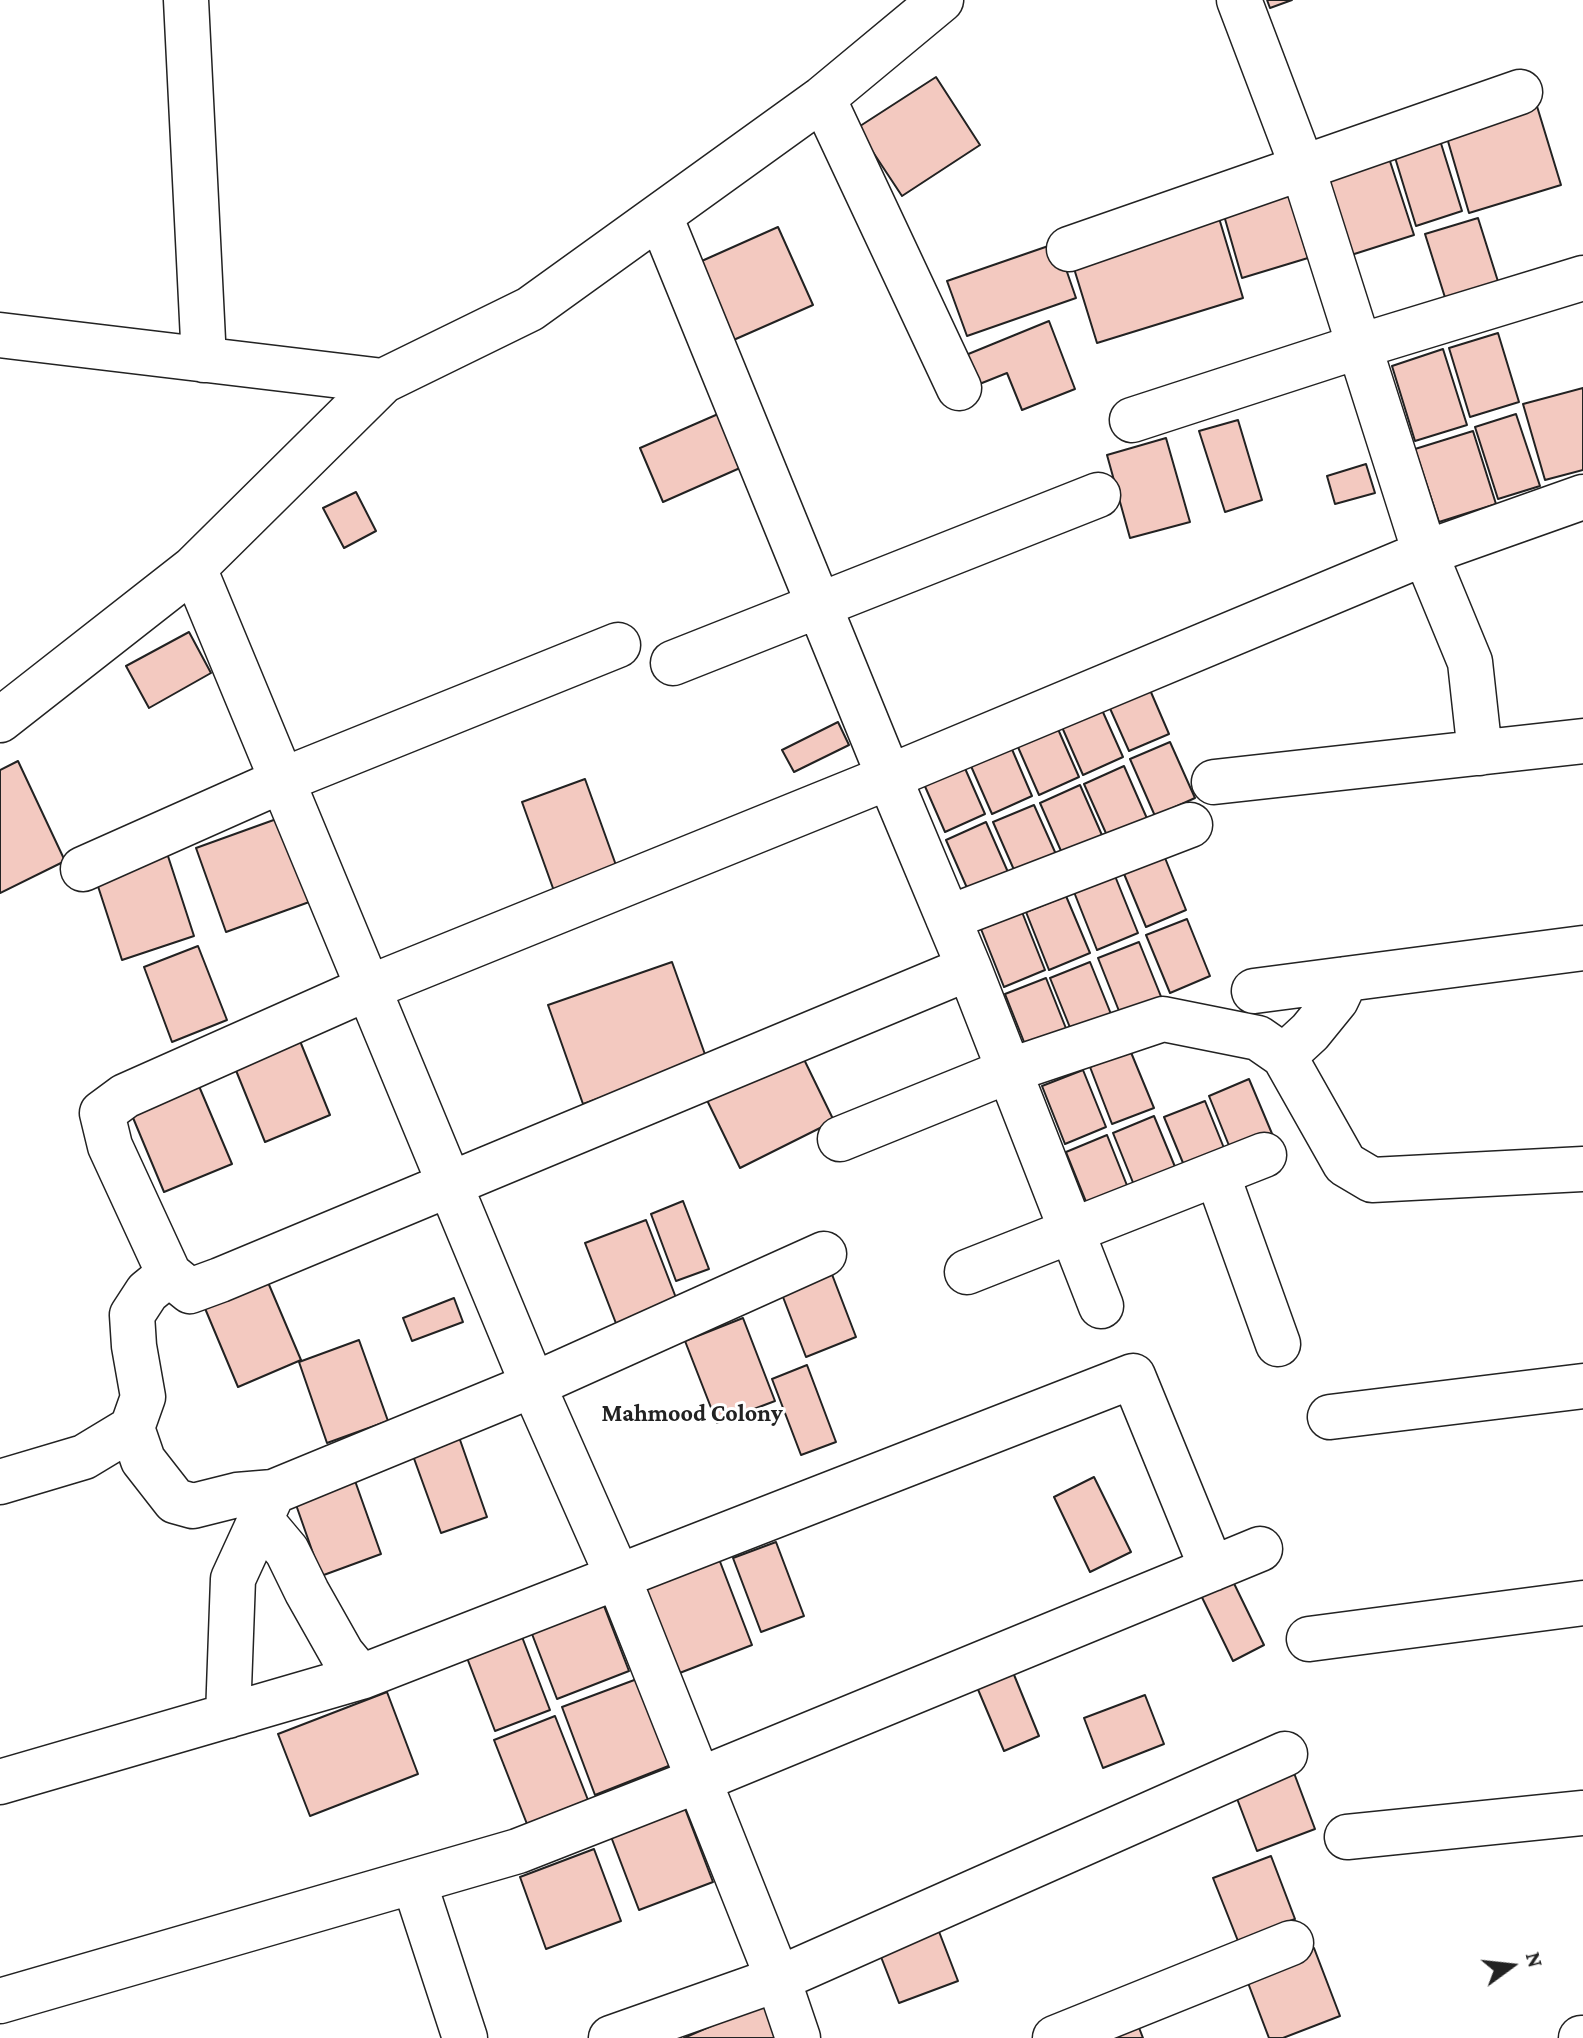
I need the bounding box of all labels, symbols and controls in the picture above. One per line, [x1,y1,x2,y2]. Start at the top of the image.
district label: Mahmood Colony [601,1400,783,1428]
north arrow [1471,1926,1551,2006]
text: N [1521,1949,1549,1970]

